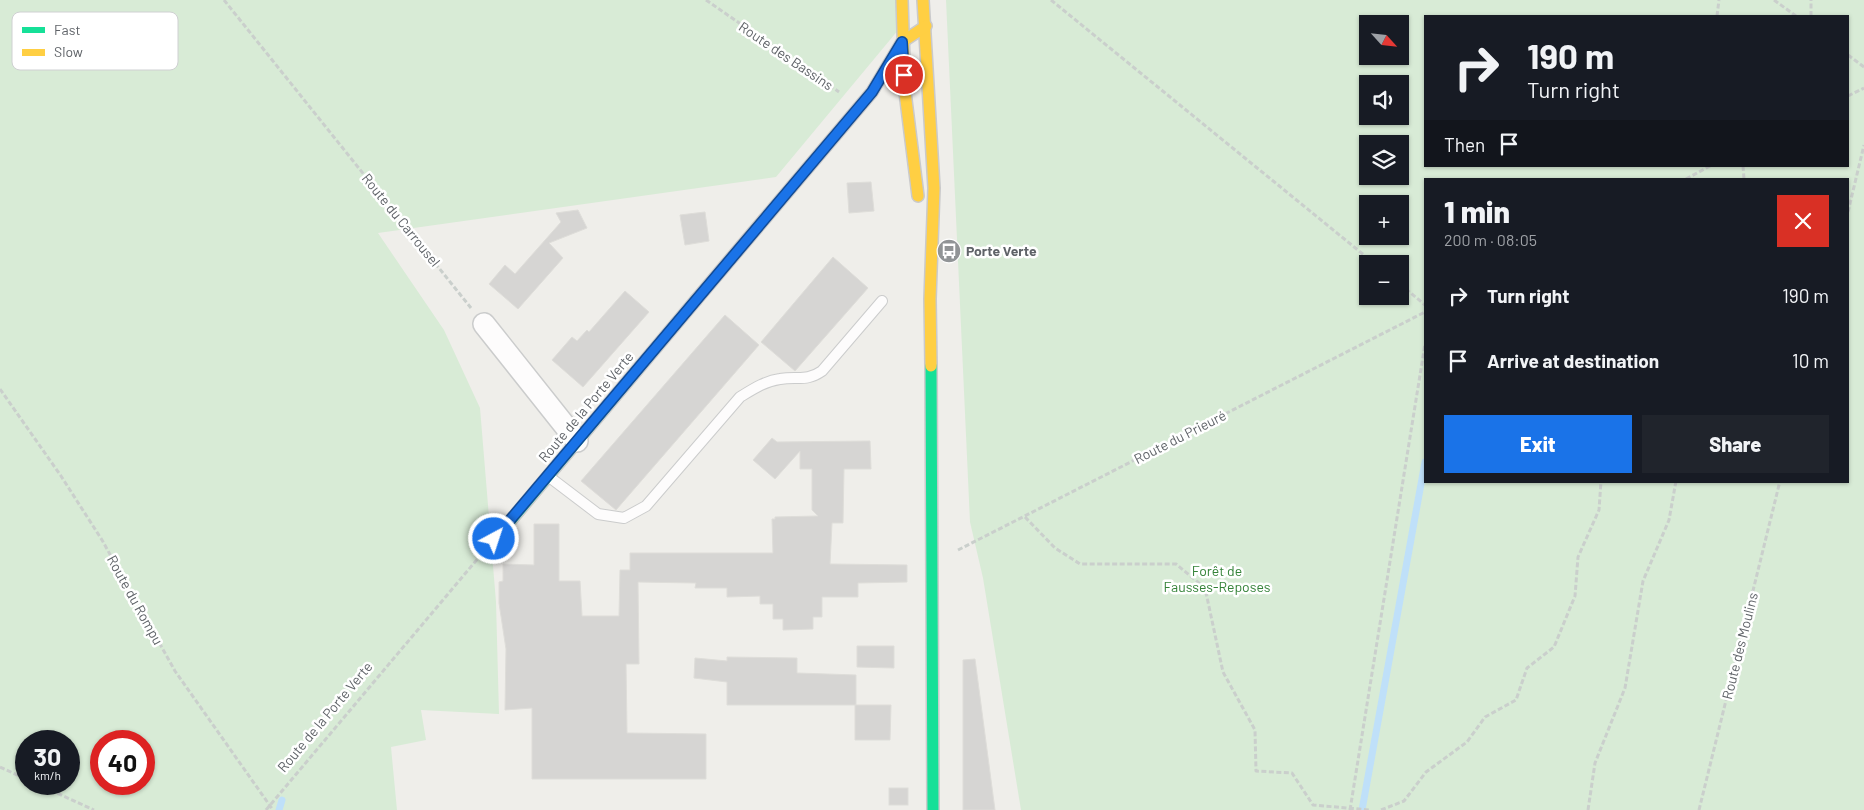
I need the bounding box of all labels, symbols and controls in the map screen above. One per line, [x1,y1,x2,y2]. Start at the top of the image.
legend [12,12,178,70]
north arrow [1359,15,1409,65]
map controls [1359,15,1409,305]
street label: Route des Bassins [736,18,837,94]
text: Fast [54,21,80,38]
text: 190 m [1527,34,1614,76]
icon: right [1444,35,1509,100]
text: Slow [54,43,83,60]
pin [883,54,925,96]
icon: arrive [890,61,918,89]
button: sound [1359,75,1409,125]
text: Turn right [1527,76,1620,102]
icon: arrive [1495,130,1523,158]
text: Then [1444,133,1485,156]
button: layers [1359,135,1409,185]
street label: Route du Carrousel [359,170,444,270]
text: 1 min [1444,193,1510,229]
button: + [1359,195,1409,245]
button: close [1777,195,1829,247]
text: 200 m · 08:05 [1444,230,1537,249]
bus stop icon: Porte Verte [936,238,962,264]
place label: Porte Verte [966,242,1037,259]
button: − [1359,255,1409,305]
icon: right [1444,282,1472,310]
text: Turn right [1487,284,1569,307]
text: 190 m [1782,284,1829,307]
icon: arrive [1444,347,1472,375]
street label: Route de la Porte Verte [535,348,637,465]
text: Arrive at destination [1487,349,1659,372]
text: 10 m [1792,349,1829,372]
street label: Route du Prieuré [1131,406,1229,467]
button: Exit [1444,415,1632,473]
button: Share [1642,415,1829,473]
position arrow [467,512,519,564]
street label: Route du Rompu [104,552,167,647]
park label: Forêt de Fausses-Reposes [1163,562,1271,595]
street label: Route des Moulins [1718,590,1761,701]
street label: Route de la Porte Verte [274,658,376,775]
speed limit sign: 40 [90,730,155,795]
text: 30 [34,741,61,771]
text: km/h [34,768,61,782]

